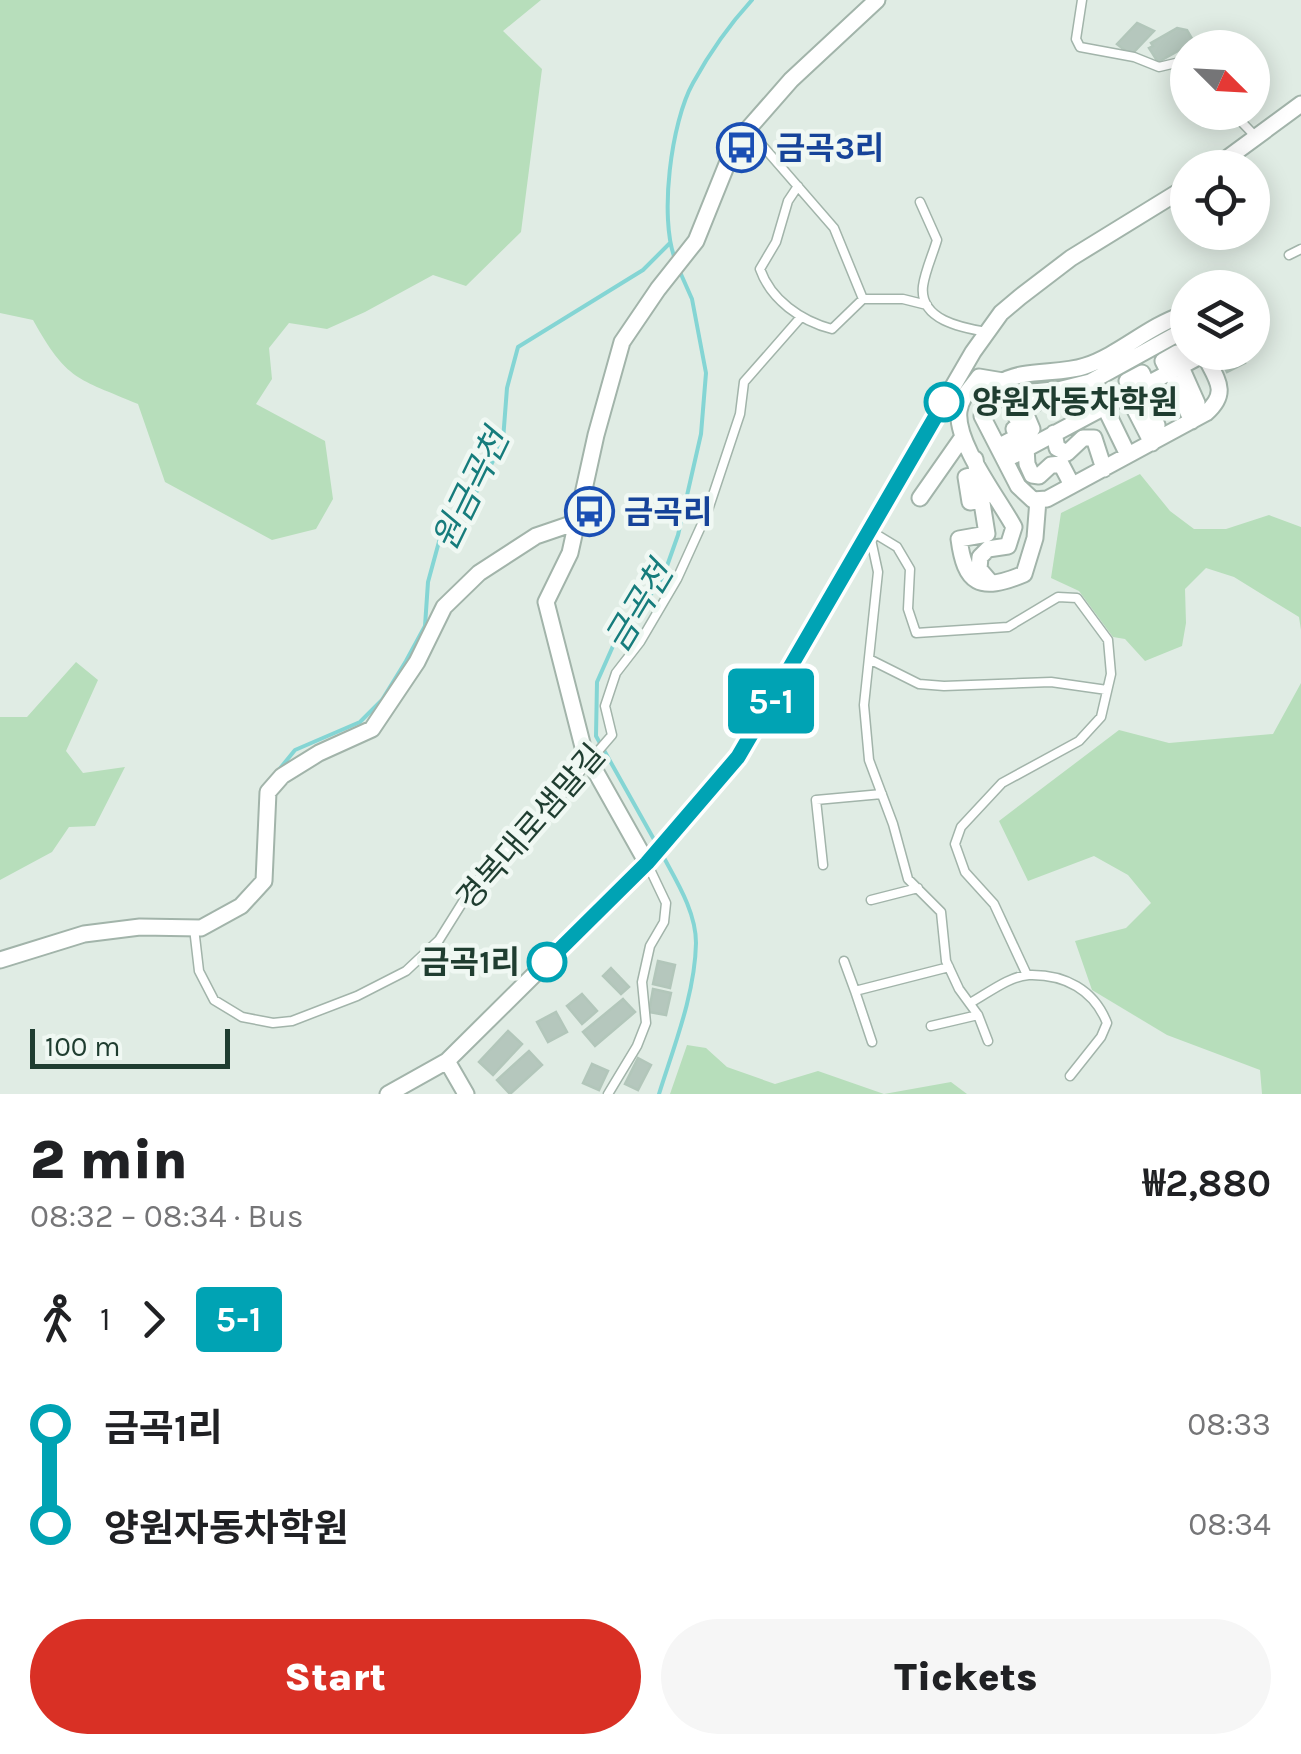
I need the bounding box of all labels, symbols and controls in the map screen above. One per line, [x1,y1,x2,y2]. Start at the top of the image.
north arrow [1170,30,1270,130]
map controls [1170,30,1270,370]
bus stop icon: 금곡3리 [715,122,767,174]
place label: 금곡3리 [776,130,884,167]
button: locate [1170,150,1270,250]
button: layers [1170,270,1270,370]
marker: 양원자동차학원 [925,383,963,421]
place label: 양원자동차학원 [972,384,1178,421]
water label: 원금곡천 [424,420,519,557]
bus stop icon: 금곡리 [563,486,615,538]
place label: 금곡리 [624,494,712,531]
water label: 금곡천 [597,552,683,659]
line badge: 5-1 [714,668,828,734]
text: 5-1 [748,681,794,722]
street label: 경복대로샘말길 [449,737,613,917]
marker: 금곡1리 [528,943,566,981]
place label: 금곡1리 [420,944,520,981]
scale bar [30,1024,230,1068]
text: 100 m [45,1030,120,1063]
text: 2 min [30,1128,188,1192]
text: ₩2,880 [1143,1161,1271,1206]
text: 08:32 – 08:34 · Bus [30,1198,304,1235]
icon: walk [30,1292,85,1347]
icon: forward [126,1292,181,1347]
text: 5-1 [216,1299,262,1340]
text: 1 [100,1301,111,1338]
text: 금곡1리 [104,1406,222,1451]
text: 08:33 [1187,1406,1271,1443]
text: 양원자동차학원 [104,1506,349,1551]
text: 08:34 [1188,1506,1271,1543]
button: Start [30,1619,641,1734]
button: Tickets [661,1619,1271,1734]

